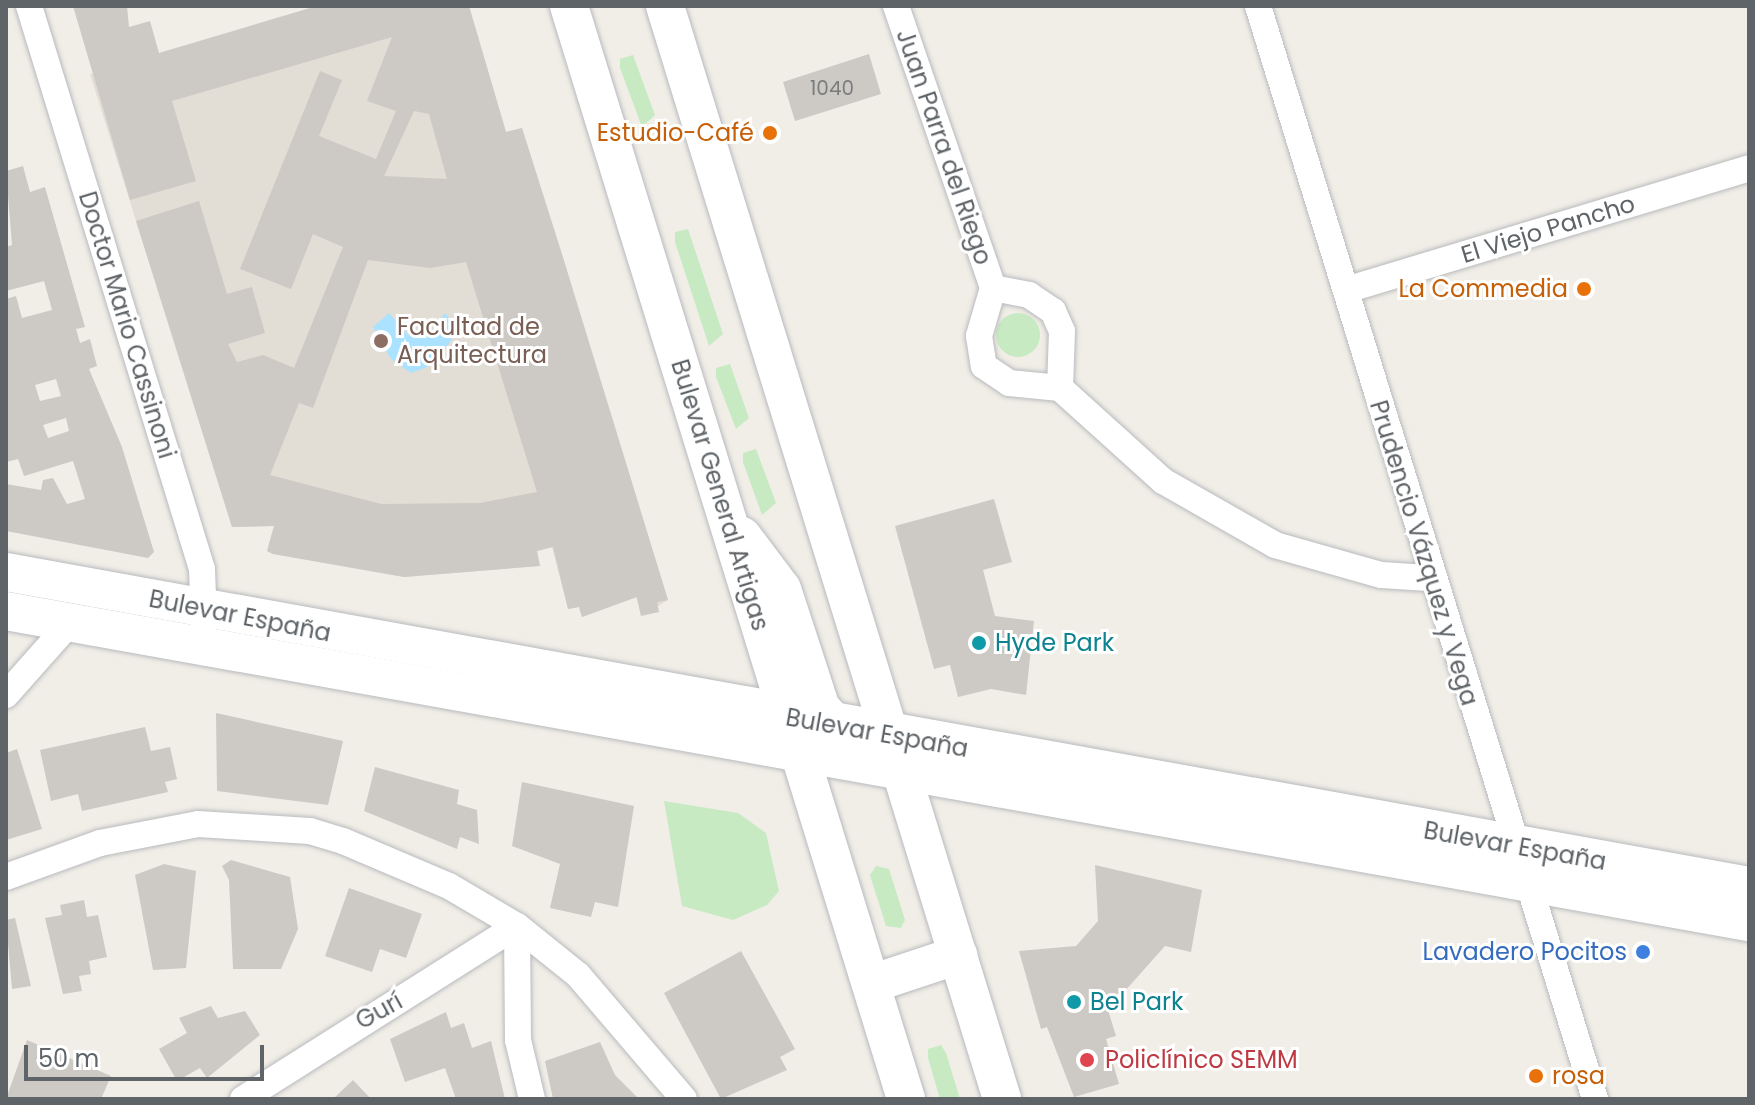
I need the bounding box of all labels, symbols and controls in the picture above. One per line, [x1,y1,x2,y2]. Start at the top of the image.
street label: Juan Parra del Riego [890,25,998,269]
house number: 1040 [810,76,854,100]
place label: Estudio-Café [597,119,754,147]
marker: Estudio-Café [761,124,779,142]
street label: Doctor Mario Cassinoni [73,188,181,462]
street label: El Viejo Pancho [1458,189,1638,269]
place label: La Commedia [1398,275,1568,303]
marker: La Commedia [1575,280,1593,298]
place label: Facultad de Arquitectura [397,313,547,369]
marker: Facultad de Arquitectura [372,332,390,350]
street label: Bulevar General Artigas [665,356,775,634]
street label: Prudencio Vázquez y Vega [1364,397,1484,709]
street label: Bulevar España [147,584,333,648]
place label: Hyde Park [995,629,1114,657]
marker: Hyde Park [970,634,988,652]
street label: Bulevar España [784,703,970,763]
street label: Bulevar España [1422,816,1608,876]
place label: Lavadero Pocitos [1423,938,1627,966]
marker: Lavadero Pocitos [1634,943,1652,961]
street label: Gurí [351,987,407,1035]
place label: Bel Park [1090,988,1183,1016]
marker: Bel Park [1065,993,1083,1011]
scale bar [28,1029,268,1079]
text: 50 m [38,1042,99,1075]
place label: Policlínico SEMM [1105,1046,1298,1074]
marker: Policlínico SEMM [1076,1049,1098,1071]
place label: rosa [1552,1062,1605,1090]
marker: rosa [1527,1067,1545,1085]

